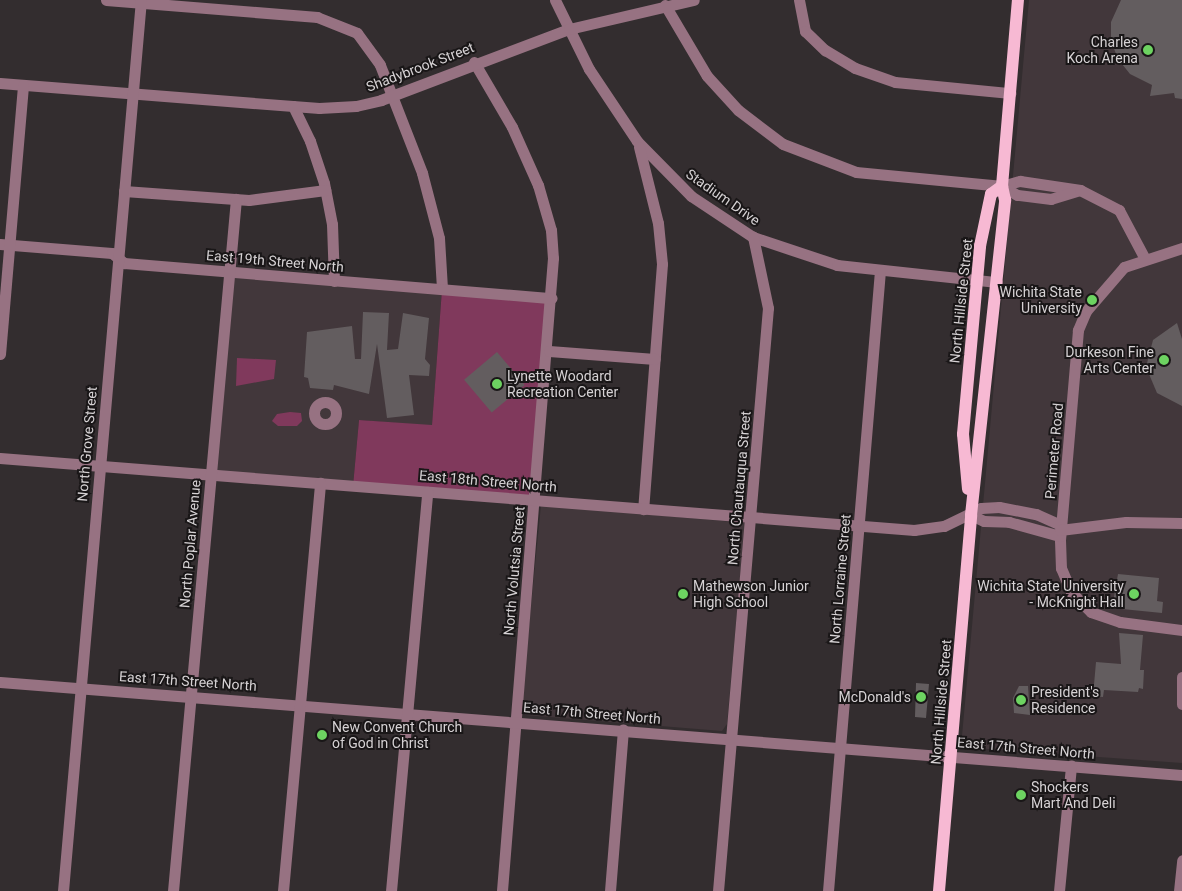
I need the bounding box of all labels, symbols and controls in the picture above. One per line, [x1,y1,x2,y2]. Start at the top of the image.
place label: Charles Koch Arena [1066,34,1138,66]
street label: Shadybrook Street [364,39,476,95]
marker: Charles Koch Arena [1142,44,1154,56]
street label: Stadium Drive [683,165,763,229]
street label: North Hillside Street [946,238,976,364]
street label: East 19th Street North [205,247,345,275]
place label: Wichita State University [1000,284,1082,316]
marker: Wichita State University [1086,294,1098,306]
place label: Durkeson Fine Arts Center [1065,344,1154,377]
marker: Durkeson Fine Arts Center [1158,354,1170,366]
place label: Lynette Woodard Recreation Center [507,368,618,401]
marker: Lynette Woodard Recreation Center [491,378,503,390]
street label: North Grove Street [74,386,100,502]
street label: Perimeter Road [1041,402,1067,500]
street label: North Chautauqua Street [724,410,754,566]
street label: East 18th Street North [418,467,558,495]
street label: North Poplar Avenue [176,479,204,609]
street label: North Volutsia Street [500,506,528,636]
street label: North Lorraine Street [826,513,854,645]
place label: Mathewson Junior High School [693,578,809,610]
place label: Wichita State University - McKnight Hall [977,578,1124,610]
marker: Mathewson Junior High School [677,588,689,600]
marker: Wichita State University - McKnight Hall [1128,588,1140,600]
street label: North Hillside Street [927,639,955,765]
street label: East 17th Street North [119,668,257,694]
place label: President's Residence [1031,684,1099,716]
place label: McDonald's [839,689,911,705]
marker: McDonald's [915,691,927,703]
marker: President's Residence [1015,694,1027,706]
street label: East 17th Street North [522,699,662,727]
place label: New Convent Church of God in Christ [332,719,462,752]
marker: New Convent Church of God in Christ [316,729,328,741]
street label: East 17th Street North [956,734,1096,762]
place label: Shockers Mart And Deli [1031,779,1116,812]
marker: Shockers Mart And Deli [1015,789,1027,801]

